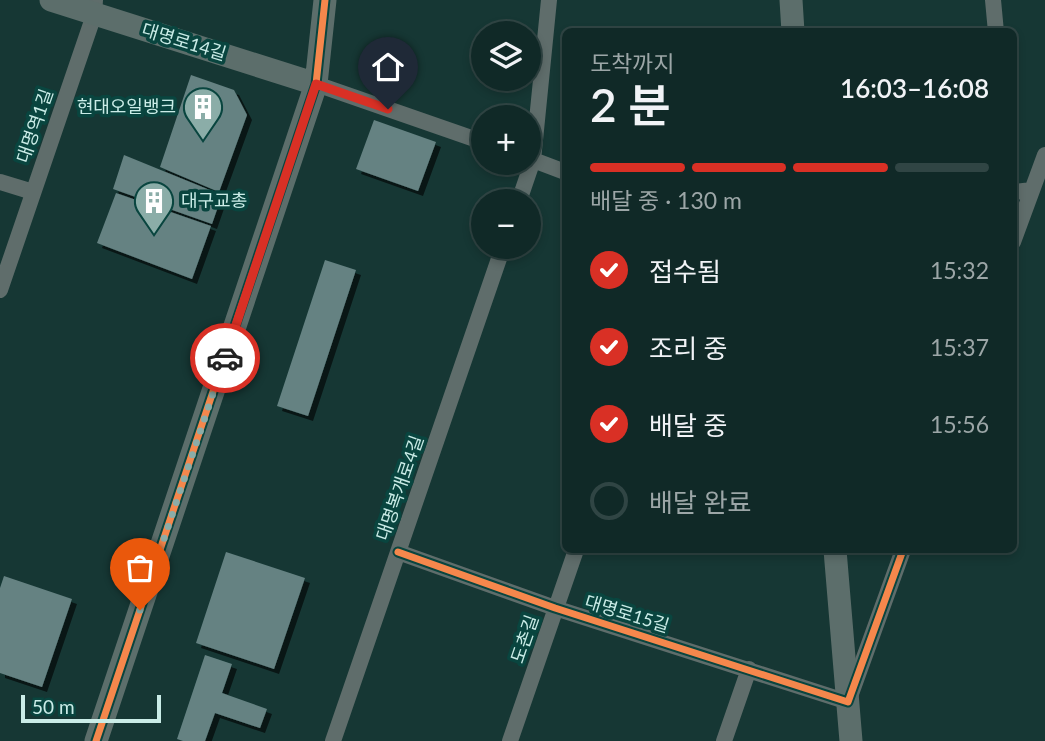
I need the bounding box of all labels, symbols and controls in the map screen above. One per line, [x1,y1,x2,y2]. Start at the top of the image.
street label: 대명로14길 [139,18,229,64]
map controls [471,21,541,259]
button: layers [471,21,541,91]
pin [358,37,418,109]
icon: home [369,48,407,86]
text: 도착까지 [590,49,675,77]
text: 16:03–16:08 [840,72,989,104]
text: 2 분 [590,77,670,132]
street label: 대명역1길 [11,86,57,166]
building icon: 현대오일뱅크 [182,86,224,141]
place label: 현대오일뱅크 [77,95,176,117]
button: + [471,105,541,175]
building icon: 대구교총 [133,180,175,235]
text: 배달 중 · 130 m [590,186,742,214]
place label: 대구교총 [181,189,247,211]
button: − [471,189,541,259]
icon: check [590,251,628,289]
text: 접수됨 [649,255,721,287]
text: 15:32 [930,256,989,284]
courier [190,323,260,393]
icon: check [590,328,628,366]
text: 조리 중 [649,332,727,364]
text: 15:37 [930,333,989,361]
icon: car [206,339,244,377]
icon: check [590,405,628,443]
text: 배달 중 [649,409,727,441]
text: 15:56 [930,410,989,438]
street label: 대명복개로4길 [371,432,427,543]
text: 배달 완료 [649,486,751,518]
pin [110,538,170,610]
icon: bag [121,549,159,587]
street label: 대명로15길 [582,590,672,636]
street label: 도촌길 [506,612,543,666]
scale bar [21,692,161,724]
text: 50 m [32,695,75,718]

